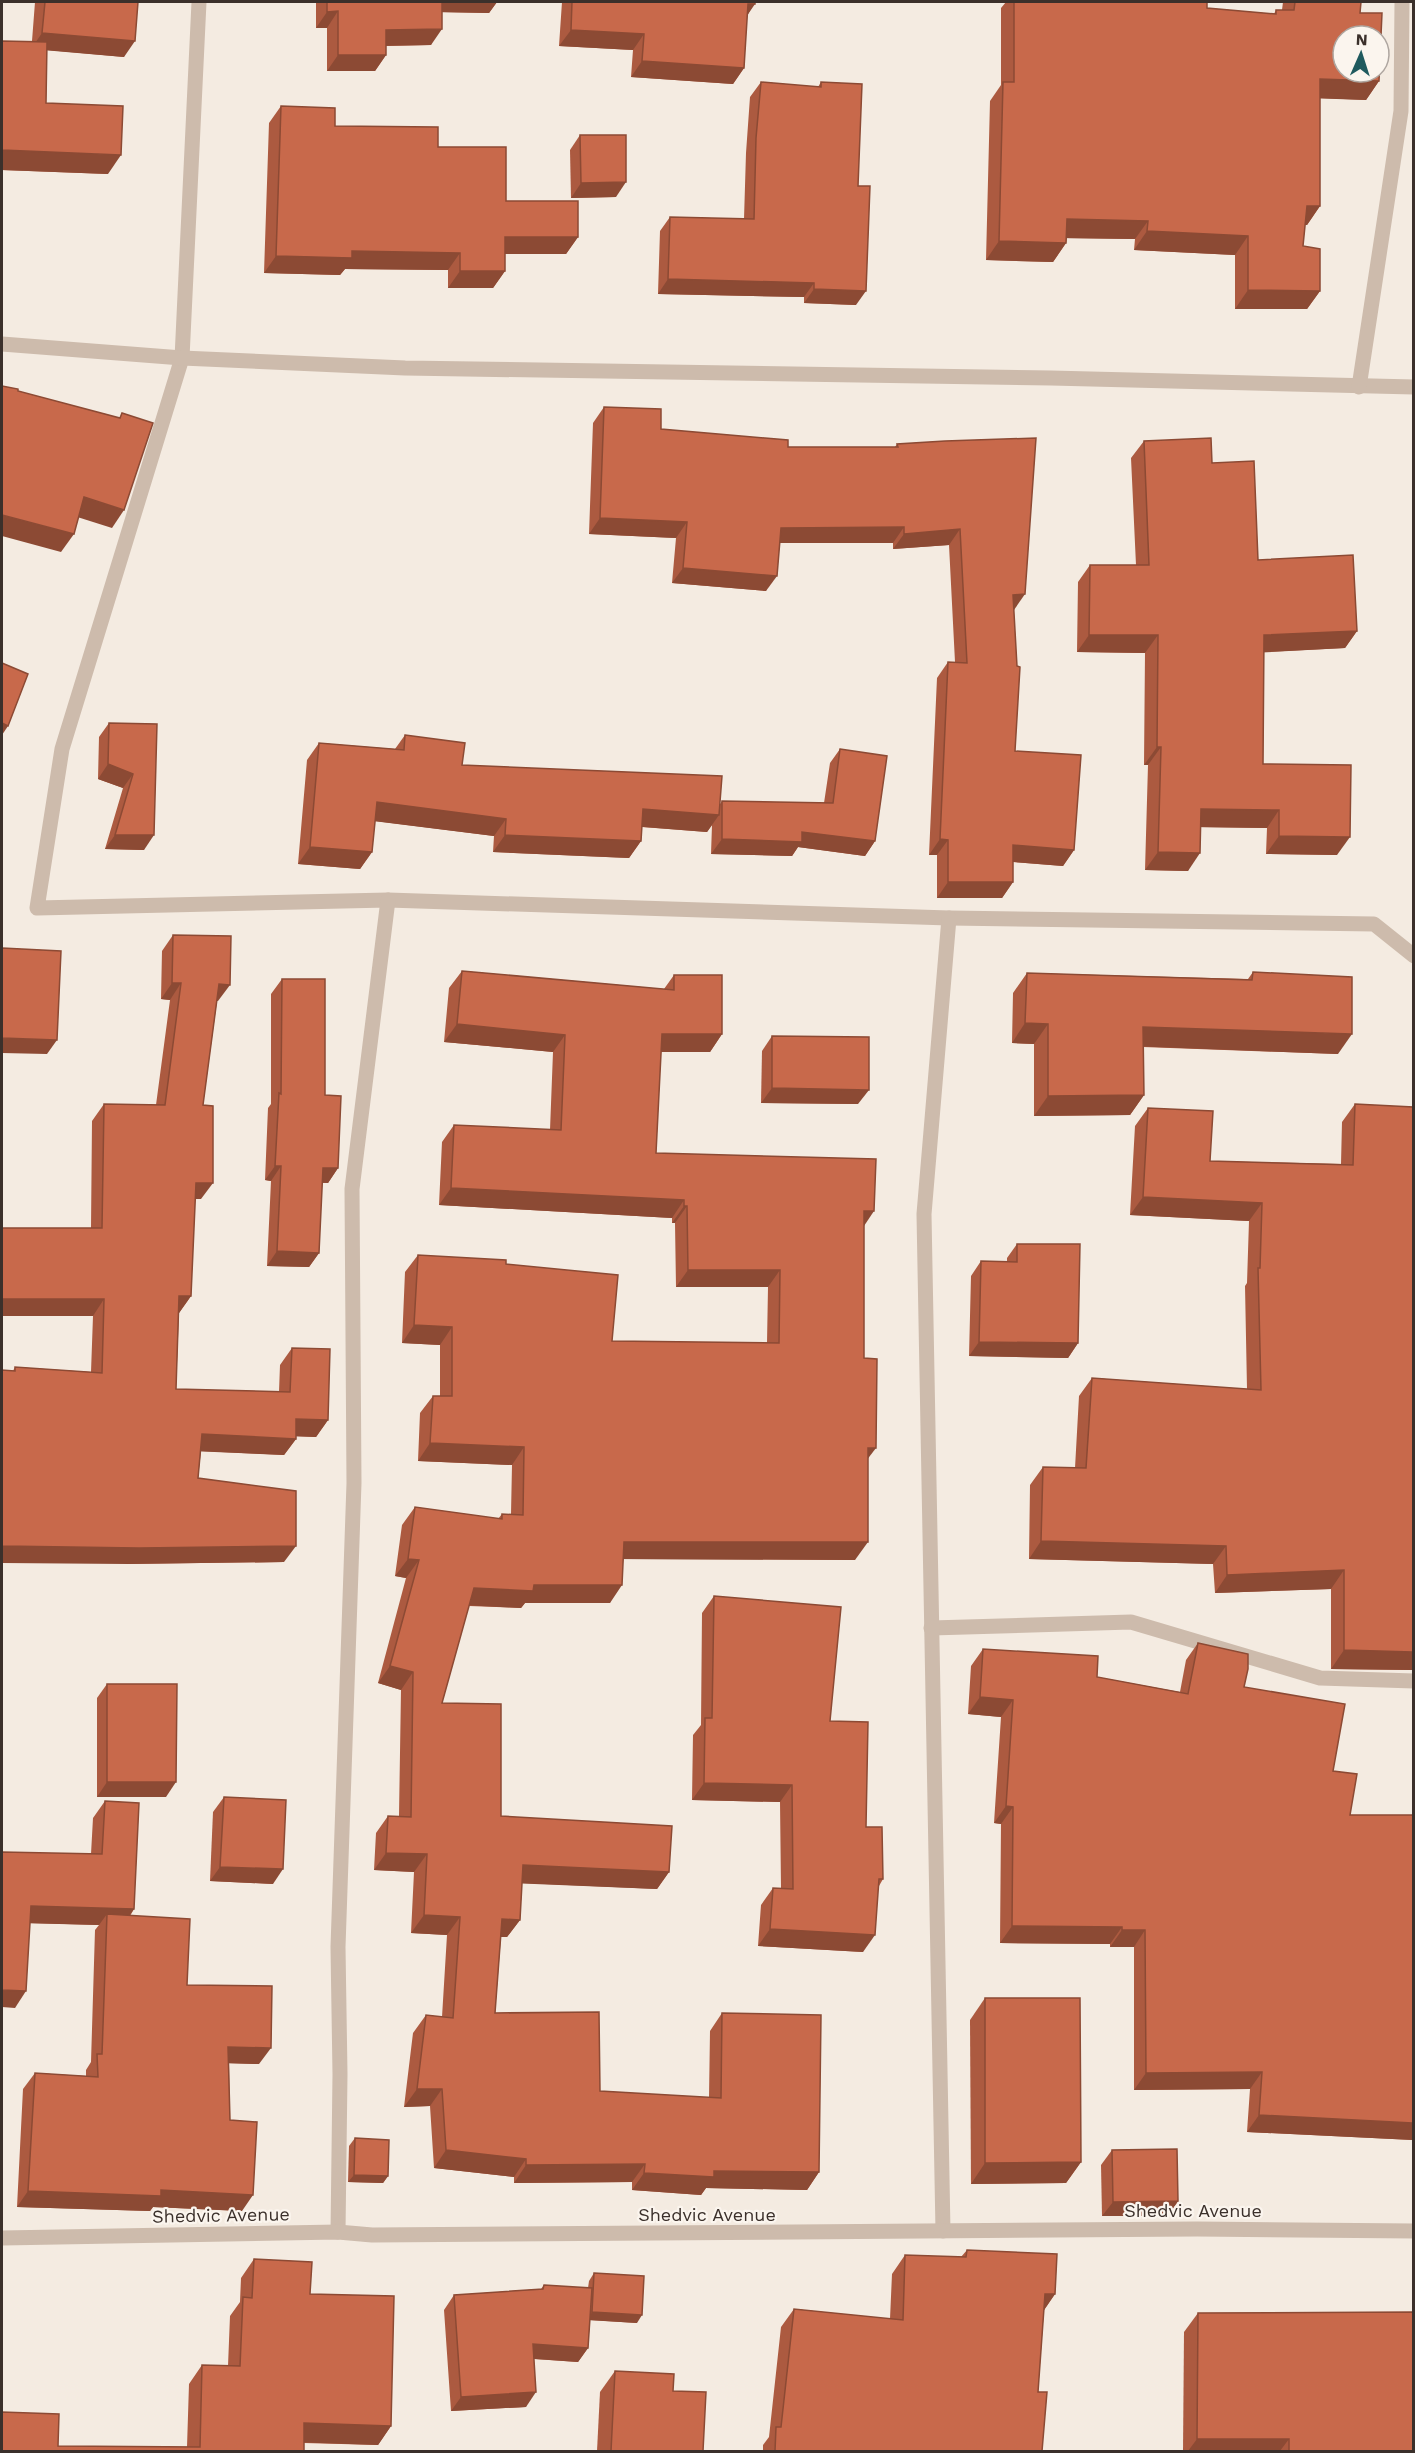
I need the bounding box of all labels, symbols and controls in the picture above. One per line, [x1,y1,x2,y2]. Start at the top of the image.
north arrow [1331,24,1391,84]
text: N [1355,30,1368,49]
street label: Shedvic Avenue [1124,2200,1262,2221]
street label: Shedvic Avenue [152,2203,290,2227]
street label: Shedvic Avenue [638,2204,776,2225]

